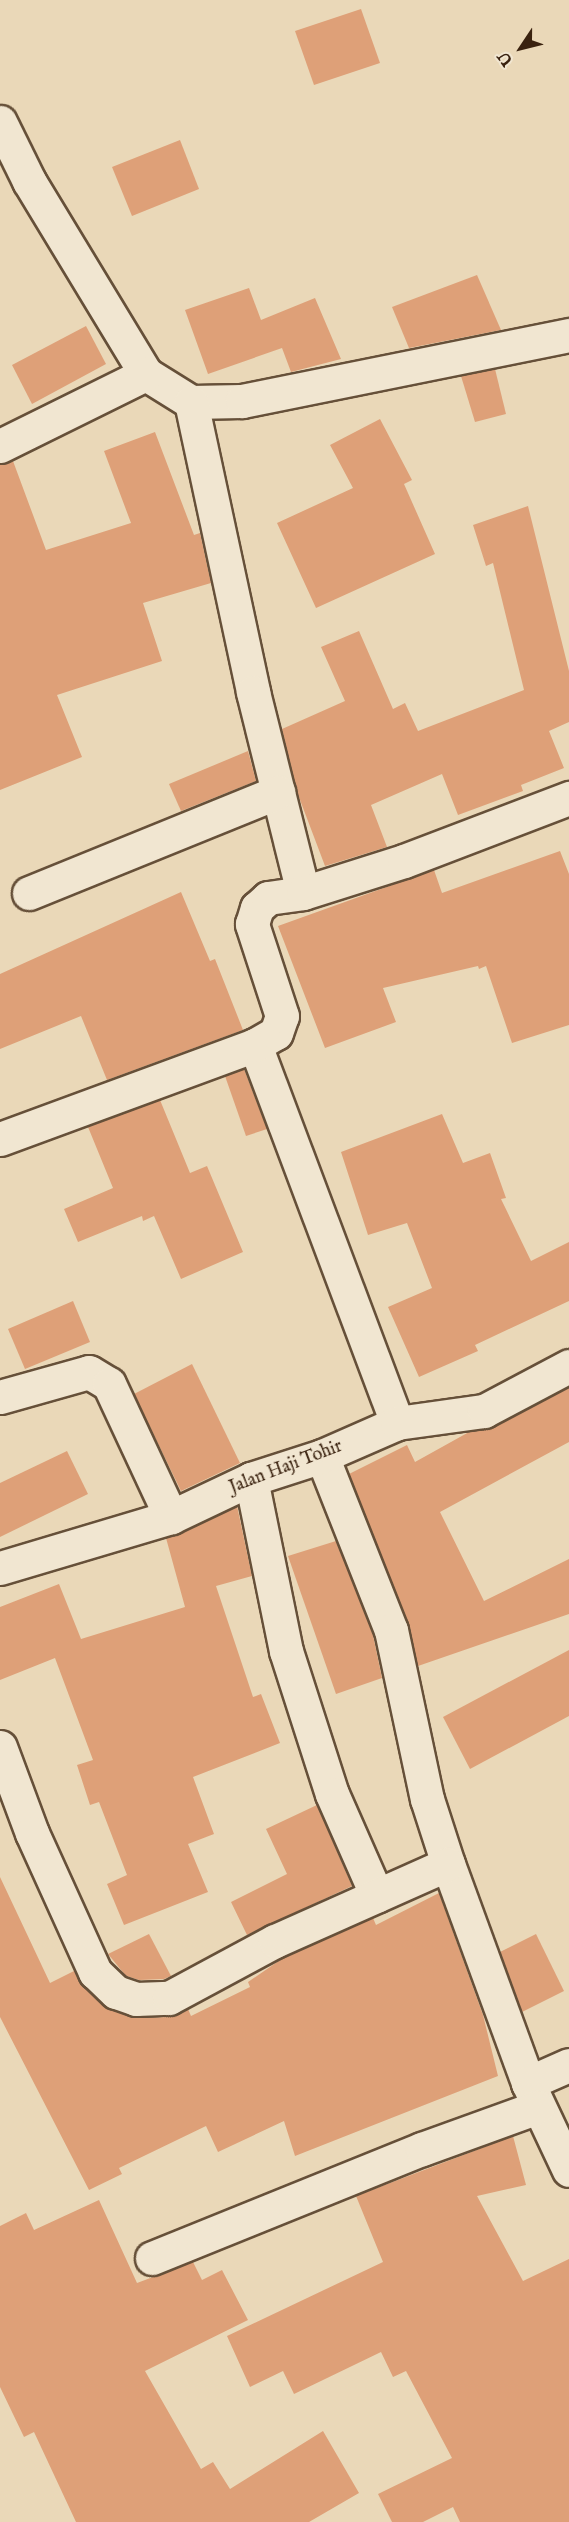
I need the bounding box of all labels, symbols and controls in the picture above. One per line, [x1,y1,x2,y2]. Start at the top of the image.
north arrow [491,18,551,78]
text: U [494,47,518,70]
street label: Jalan Haji Tohir [226,1437,346,1499]

